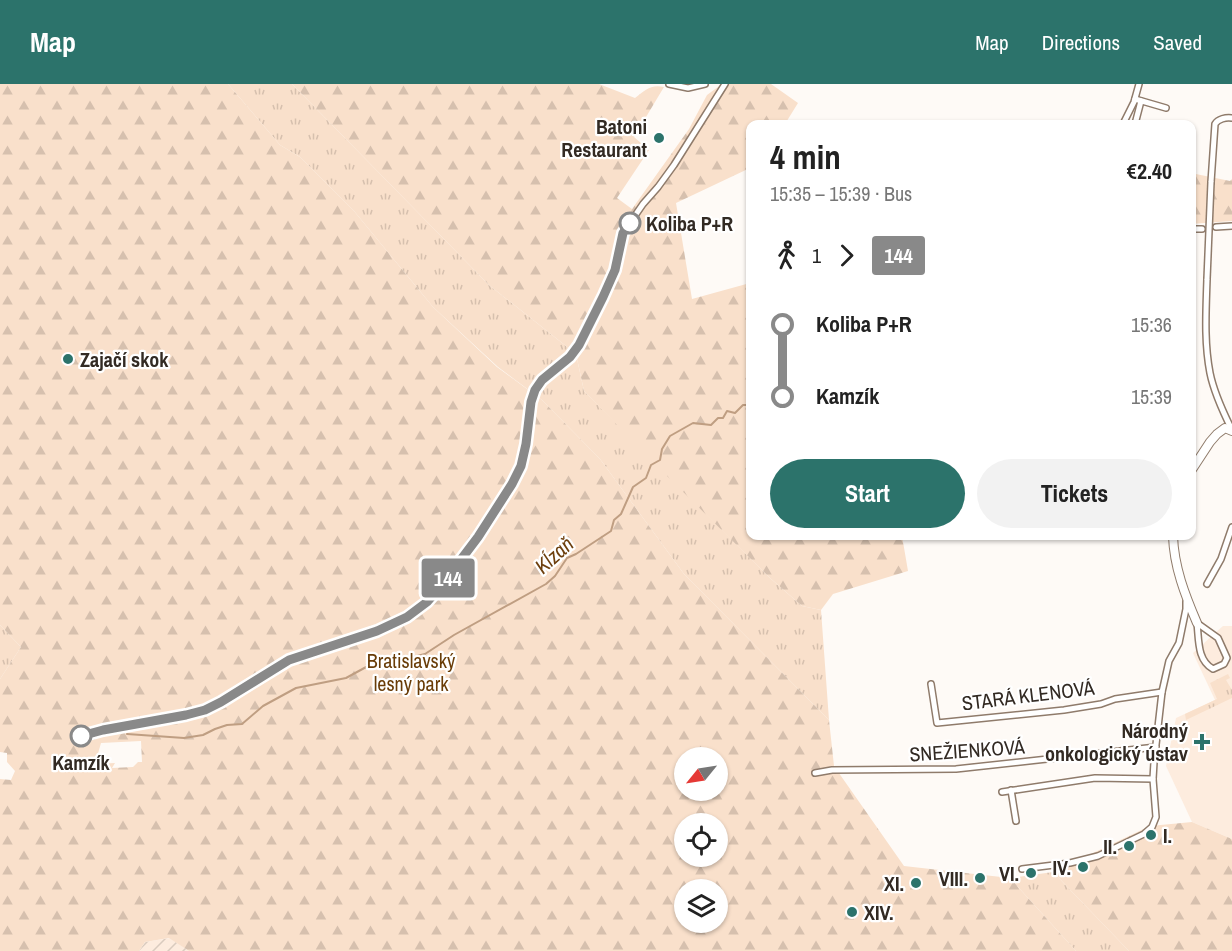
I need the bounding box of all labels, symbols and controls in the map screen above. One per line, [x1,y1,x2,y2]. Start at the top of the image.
text: Map [30,23,76,61]
text: Map [975,28,1009,57]
text: Directions [1042,28,1120,57]
text: Saved [1153,28,1202,57]
place label: Batoni Restaurant [561,113,648,163]
marker: Batoni Restaurant [652,131,666,145]
text: 4 min [770,135,841,179]
text: €2.40 [1127,156,1172,186]
text: 15:35 – 15:39 · Bus [770,180,912,207]
place label: Koliba P+R [646,210,733,237]
marker: Koliba P+R [619,212,641,234]
icon: walk [770,239,803,272]
icon: forward [830,239,863,272]
text: 144 [884,241,913,270]
text: 1 [812,242,821,269]
text: Koliba P+R [816,309,912,339]
text: 15:36 [1131,311,1172,338]
place label: Zajačí skok [80,346,169,373]
marker: Zajačí skok [61,352,75,366]
text: Kamzík [816,381,879,411]
text: 15:39 [1131,383,1172,410]
button: Start [770,459,965,528]
button: Tickets [977,459,1172,528]
water label: Kĺzaň [528,530,580,580]
line badge: 144 [414,558,482,598]
text: 144 [434,564,462,593]
park label: Bratislavský lesný park [367,647,456,697]
street label: STARÁ KLENOVÁ [960,673,1096,717]
place label: Národný onkologický ústav [1045,717,1189,767]
marker: Kamzík [70,725,92,747]
street label: SNEŽIENKOVÁ [908,733,1026,767]
marker: Národný onkologický ústav [1193,733,1211,751]
north arrow [674,747,728,801]
map controls [674,747,728,933]
place label: Kamzík [52,749,111,776]
button: locate [674,813,728,867]
place label: I. [1163,822,1172,849]
marker: I. [1144,828,1158,842]
place label: II. [1103,833,1117,860]
marker: II. [1122,839,1136,853]
place label: IV. [1052,854,1071,881]
place label: VI. [999,860,1019,887]
marker: IV. [1076,860,1090,874]
place label: VIII. [939,865,968,892]
marker: VI. [1024,866,1038,880]
place label: XI. [884,870,904,897]
marker: VIII. [973,871,987,885]
marker: XI. [909,876,923,890]
button: layers [674,879,728,933]
place label: XIV. [864,899,894,926]
marker: XIV. [845,905,859,919]

